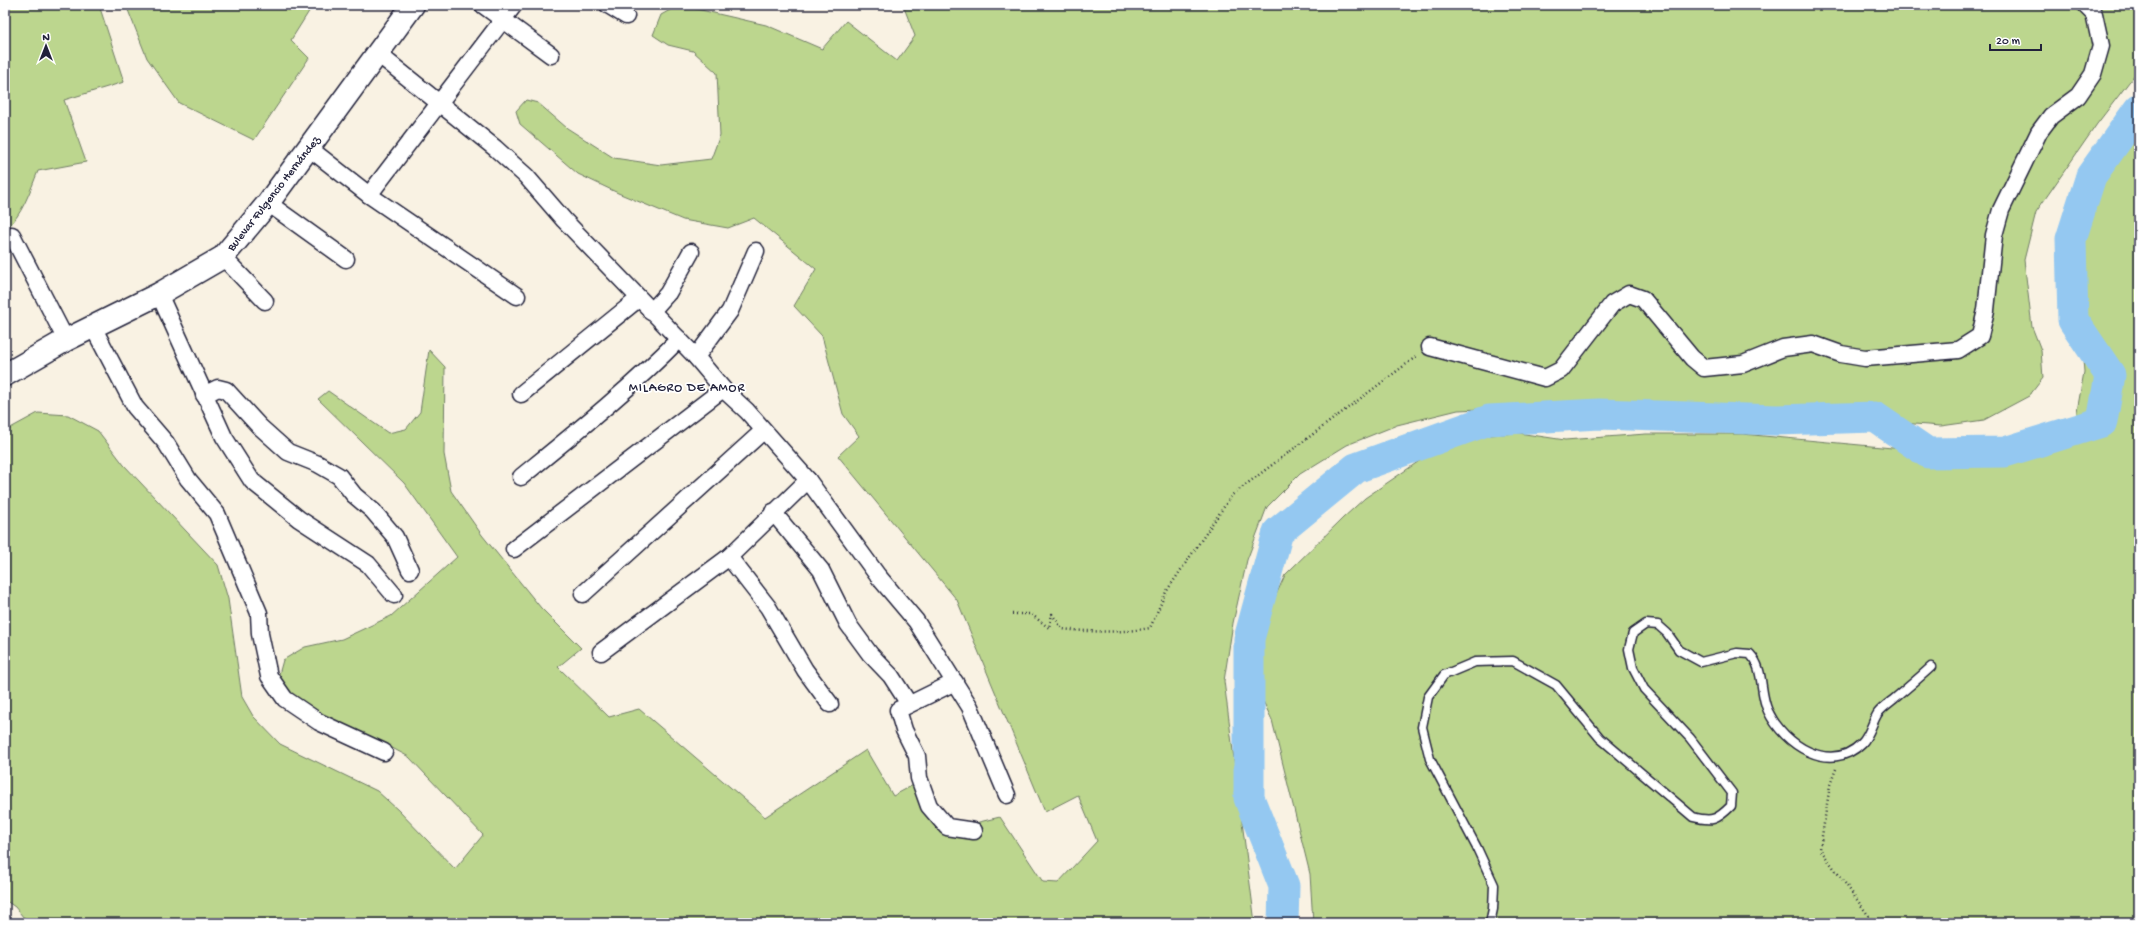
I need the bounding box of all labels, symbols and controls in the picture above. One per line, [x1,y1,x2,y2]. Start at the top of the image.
north arrow [26,26,66,66]
scale bar [1990,26,2041,52]
text: N [42,32,50,44]
text: 20 m [1996,35,2021,49]
street label: Bulevar Fulgencio Hernández [225,133,324,255]
district label: MILAGRO DE AMOR [629,381,745,396]

